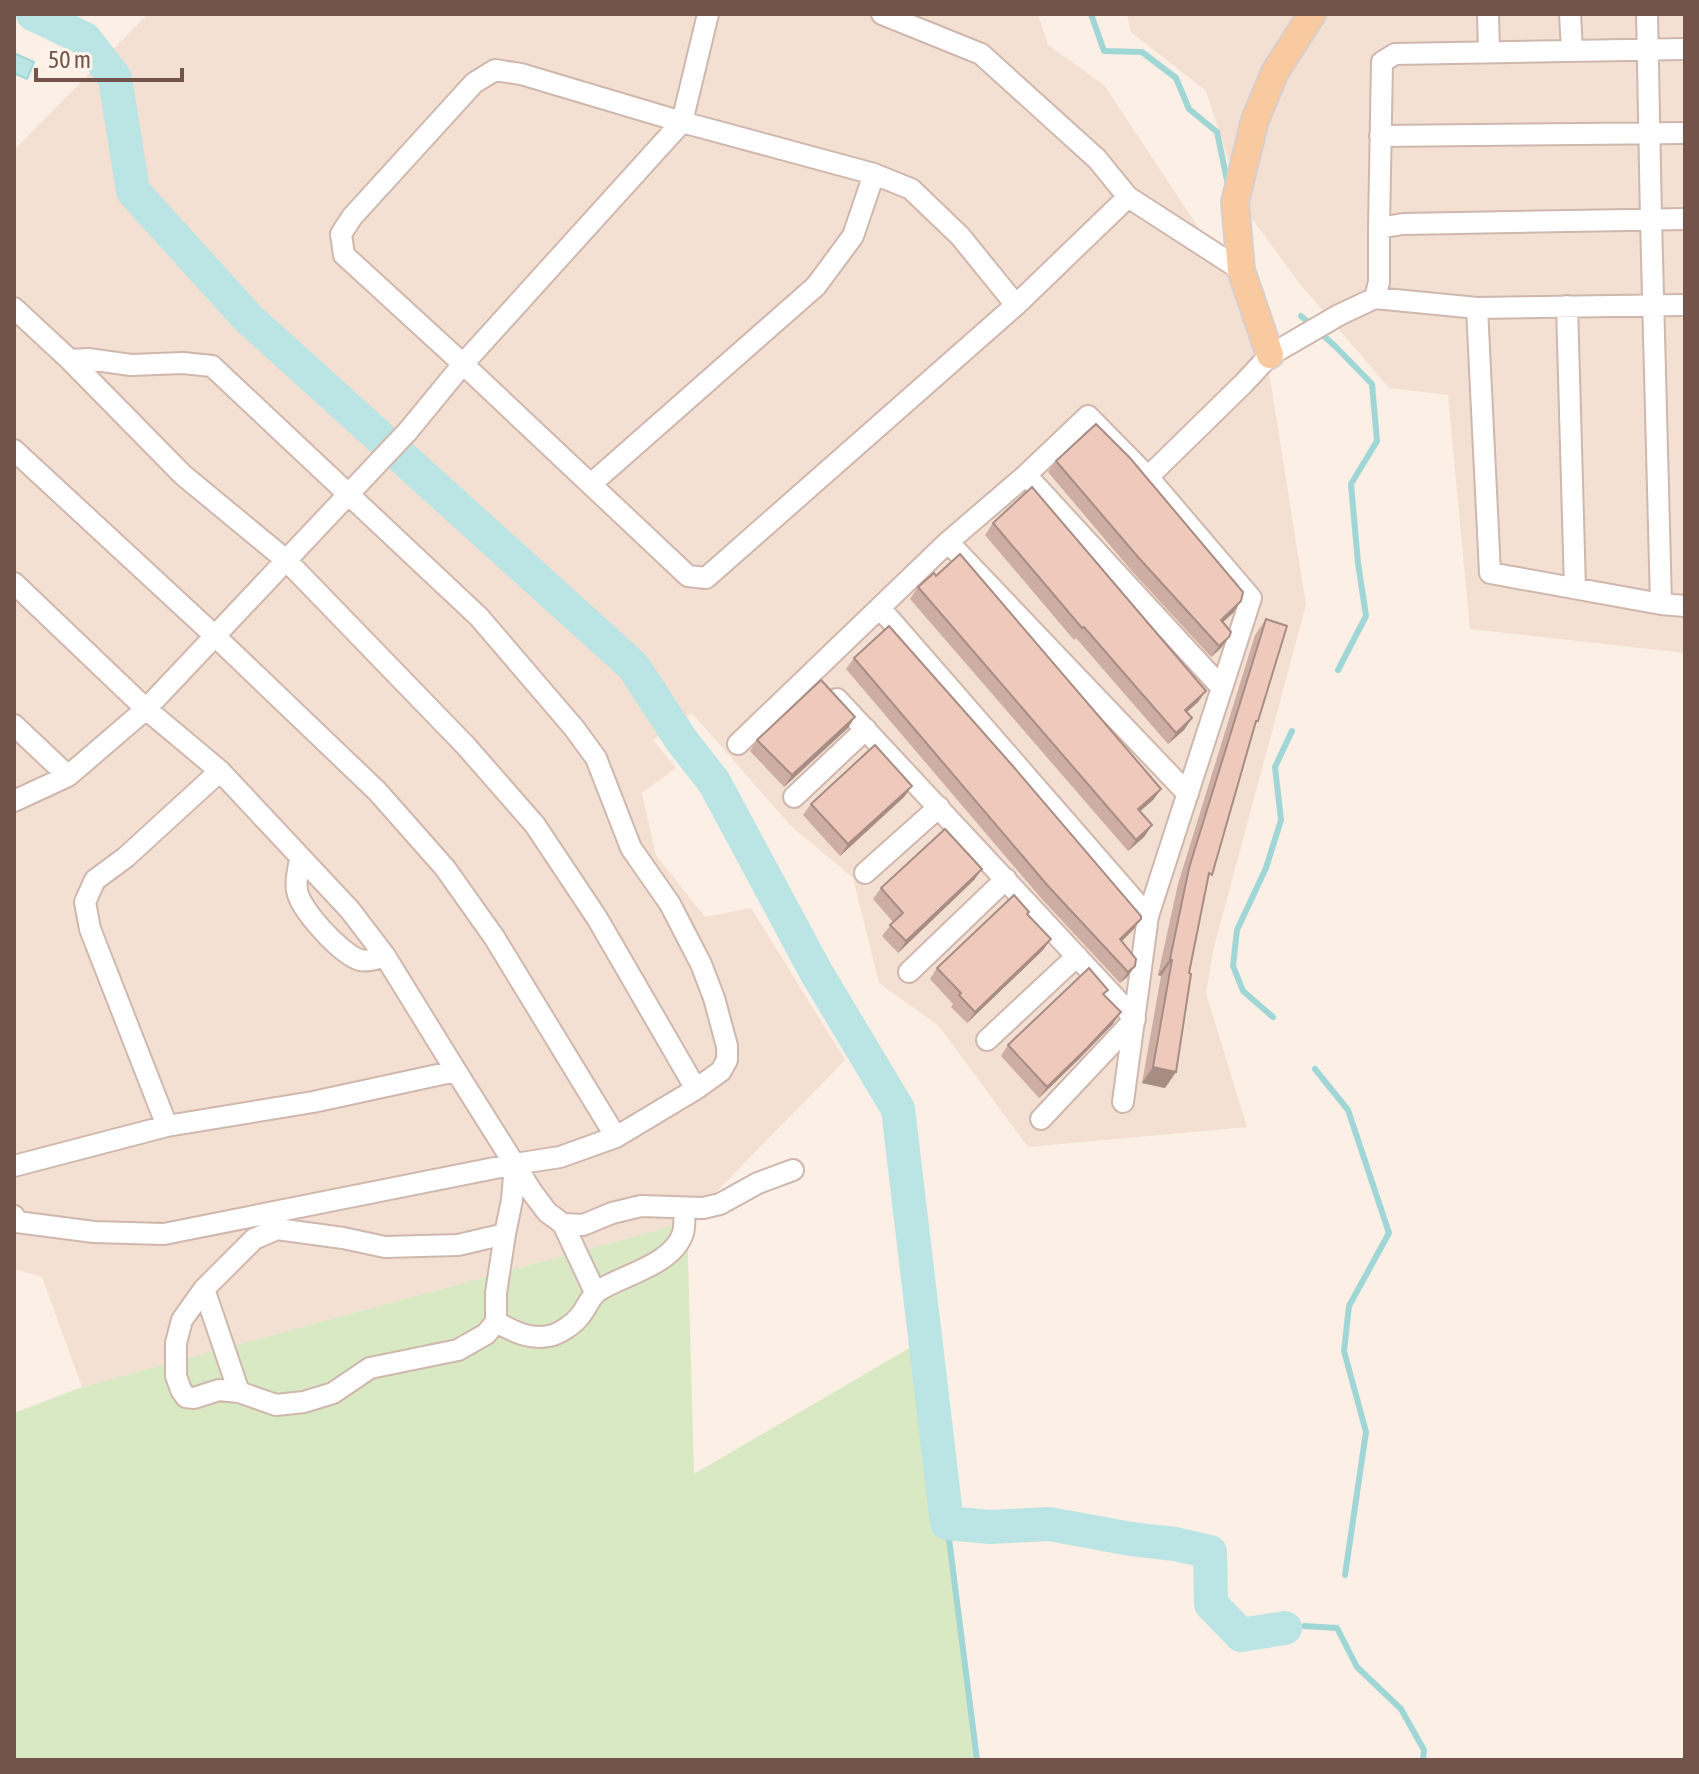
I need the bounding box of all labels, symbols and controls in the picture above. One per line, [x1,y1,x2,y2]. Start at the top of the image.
scale bar [36,32,182,82]
text: 50 m [48,46,91,73]

